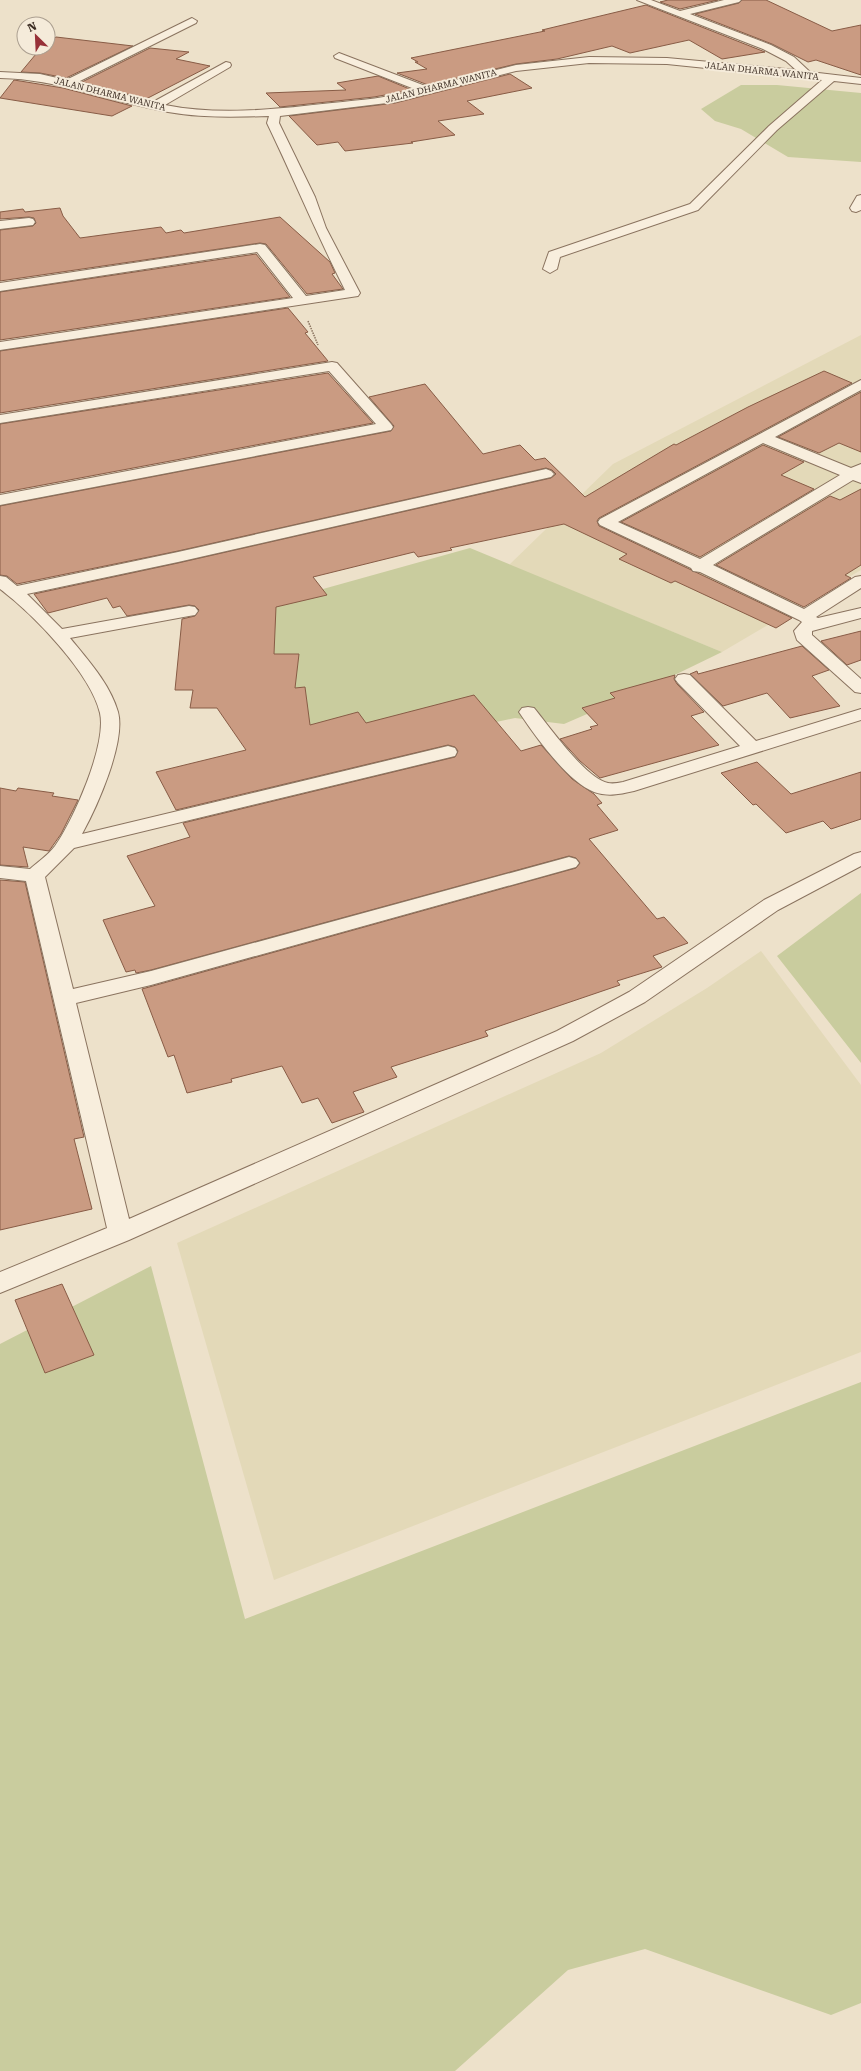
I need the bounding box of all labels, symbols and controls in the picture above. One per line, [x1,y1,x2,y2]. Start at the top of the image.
north arrow [16,16,56,56]
text: N [26,19,39,35]
street label: JALAN DHARMA WANITA [705,60,820,82]
street label: JALAN DHARMA WANITA [384,67,498,105]
street label: JALAN DHARMA WANITA [53,75,167,113]

